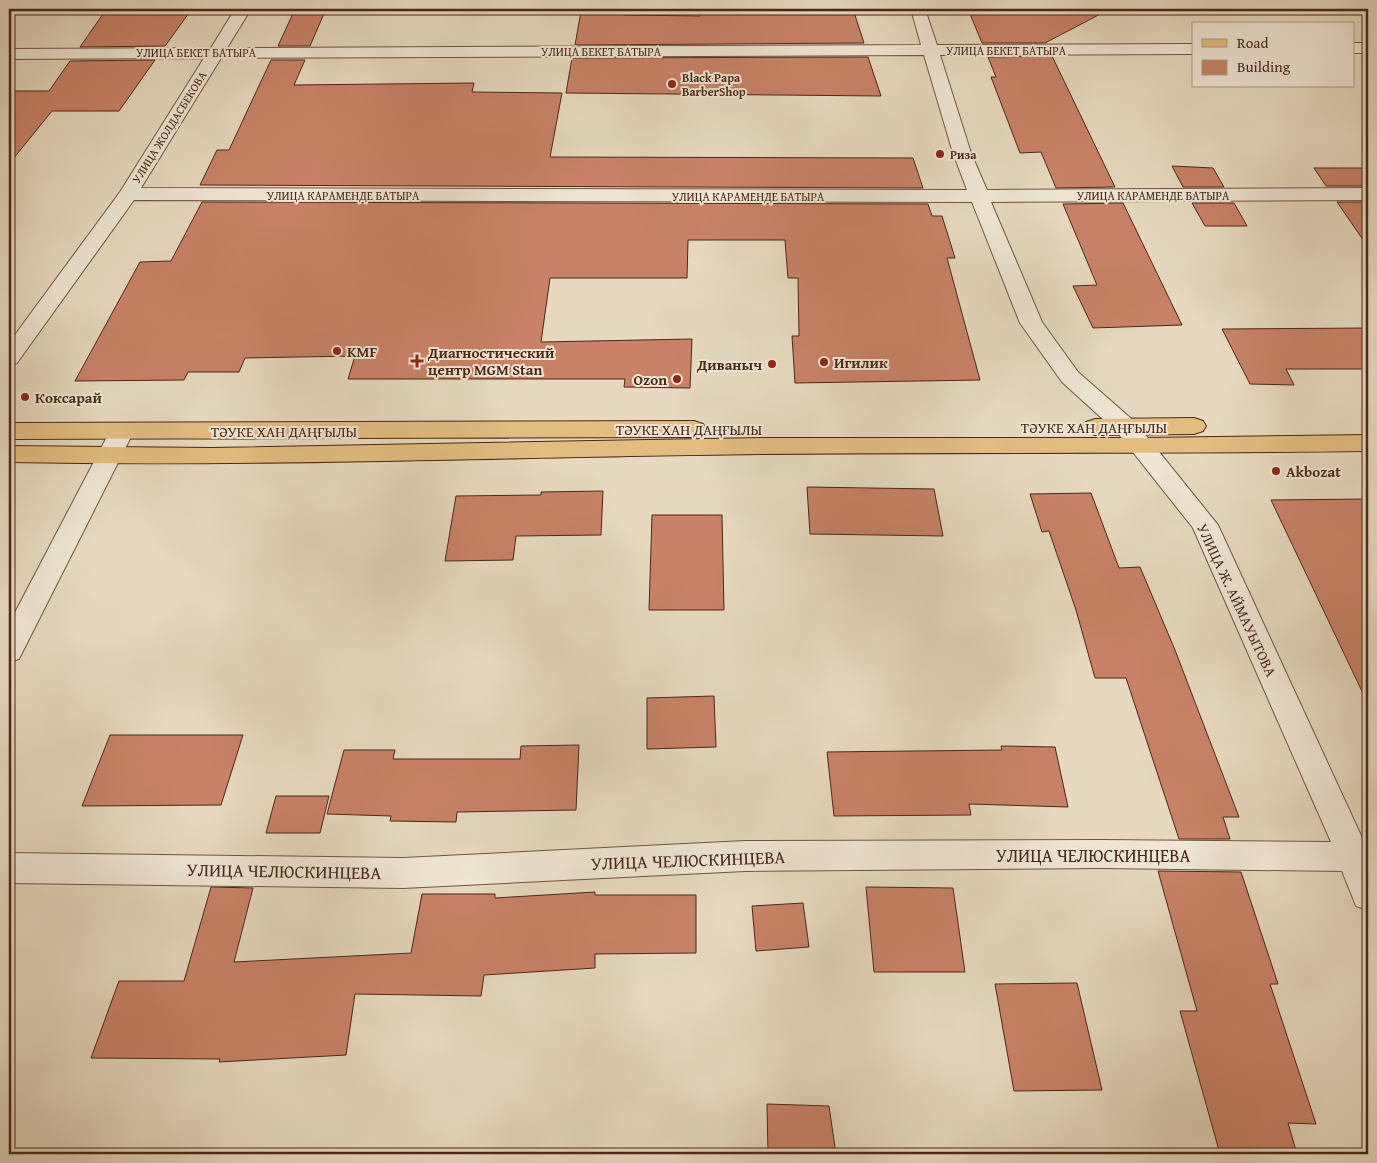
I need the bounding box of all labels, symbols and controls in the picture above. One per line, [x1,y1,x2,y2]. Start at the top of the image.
legend [1192,22,1354,88]
text: Road [1237,32,1268,53]
street label: УЛИЦА БЕКЕТ БАТЫРА [946,42,1067,59]
street label: УЛИЦА БЕКЕТ БАТЫРА [541,43,662,60]
street label: УЛИЦА БЕКЕТ БАТЫРА [136,44,257,61]
text: Building [1237,56,1291,77]
street label: УЛИЦА ЖОЛДАСБЕКОВА [128,67,211,186]
place label: Black Papa BarberShop [682,69,746,100]
marker: Black Papa BarberShop [666,78,678,90]
place label: Риза [950,146,977,163]
marker: Риза [934,148,946,160]
street label: УЛИЦА КАРАМЕНДЕ БАТЫРА [267,187,420,204]
street label: УЛИЦА КАРАМЕНДЕ БАТЫРА [1077,187,1230,204]
street label: УЛИЦА КАРАМЕНДЕ БАТЫРА [672,188,825,205]
place label: KMF [347,341,377,362]
place label: Диагностический центр MGM Stan [427,342,555,380]
marker: KMF [331,345,343,357]
place label: Игилик [834,352,888,373]
marker: Диагностический центр MGM Stan [410,354,424,368]
place label: Диваныч [696,354,762,375]
marker: Игилик [818,356,830,368]
marker: Диваныч [766,358,778,370]
place label: Ozon [634,369,667,390]
marker: Ozon [671,373,683,385]
place label: Коксарай [35,387,102,408]
marker: Коксарай [19,391,31,403]
street label: ТӘУКЕ ХАН ДАҢҒЫЛЫ [1021,417,1168,438]
street label: ТӘУКЕ ХАН ДАҢҒЫЛЫ [616,419,763,440]
street label: ТӘУКЕ ХАН ДАҢҒЫЛЫ [211,421,358,442]
place label: Akbozat [1286,461,1341,482]
marker: Akbozat [1270,465,1282,477]
street label: УЛИЦА Ж. АЙМАУЫТОВА [1192,520,1282,680]
street label: УЛИЦА ЧЕЛЮСКИНЦЕВА [996,842,1190,869]
street label: УЛИЦА ЧЕЛЮСКИНЦЕВА [590,843,786,877]
street label: УЛИЦА ЧЕЛЮСКИНЦЕВА [186,856,382,886]

